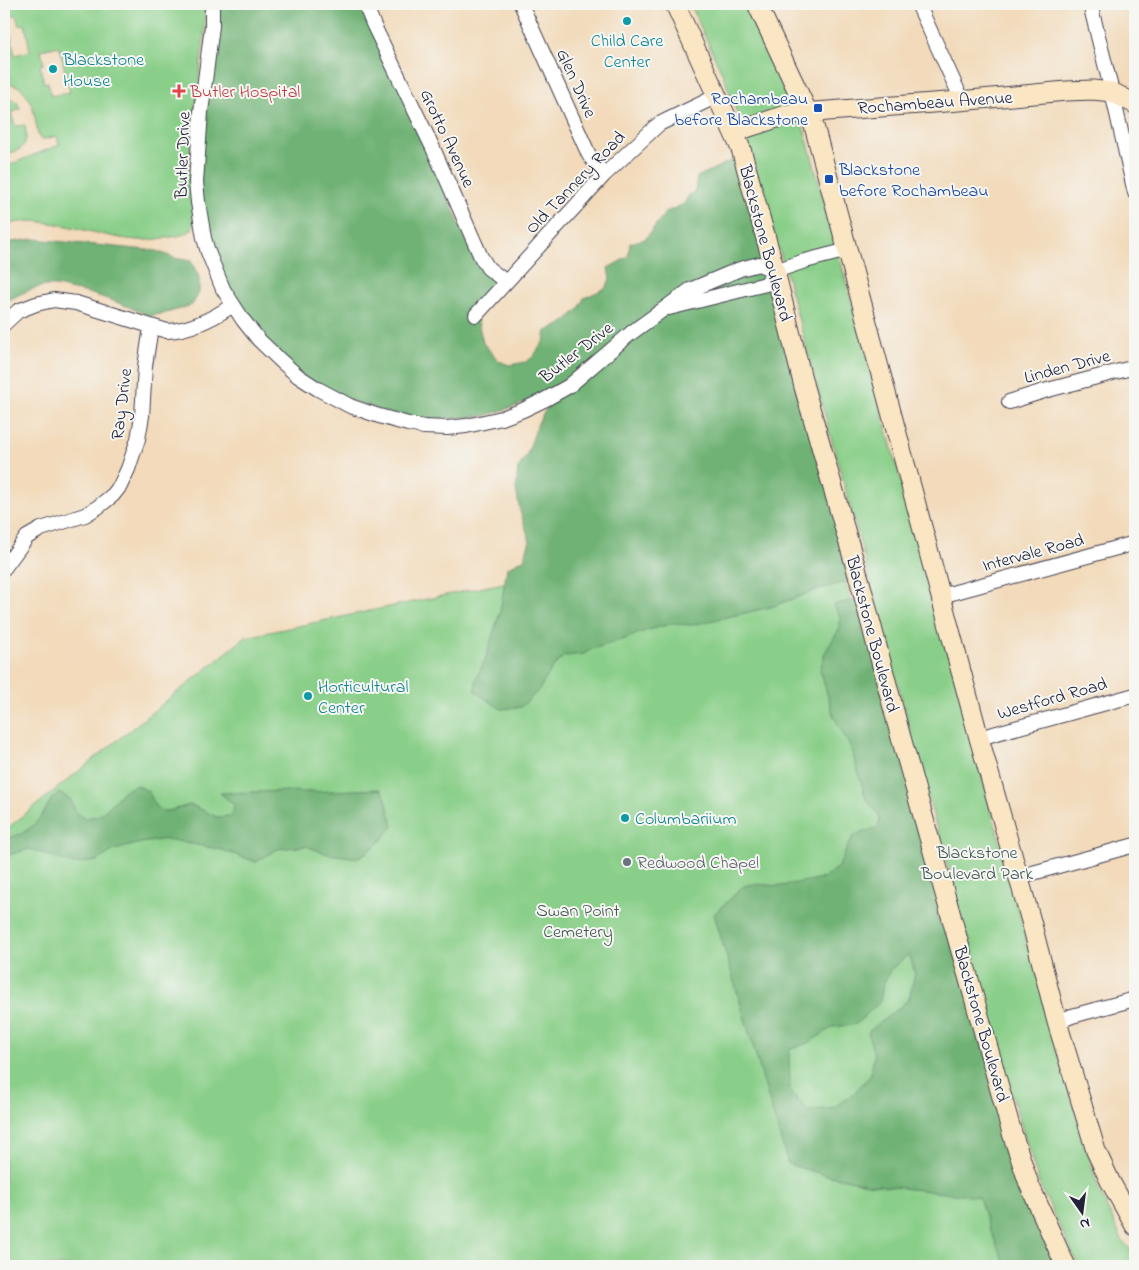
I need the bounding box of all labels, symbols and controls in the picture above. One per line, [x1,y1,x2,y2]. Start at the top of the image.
marker: Child Care Center [621,15,633,27]
place label: Child Care Center [591,29,664,76]
street label: Glen Drive [548,45,602,123]
place label: Blackstone House [62,48,145,95]
marker: Blackstone House [47,63,59,75]
place label: Butler Hospital [189,80,300,106]
marker: Butler Hospital [172,84,186,98]
street label: Grotto Avenue [412,85,481,193]
street label: Rochambeau Avenue [857,86,1014,122]
place label: Rochambeau before Blackstone [674,87,809,134]
marker: Rochambeau before Blackstone [812,102,824,114]
street label: Butler Drive [169,110,199,200]
street label: Old Tannery Road [520,126,633,241]
place label: Blackstone before Rochambeau [838,158,988,205]
street label: Blackstone Boulevard [730,162,797,325]
marker: Blackstone before Rochambeau [823,173,835,185]
street label: Butler Drive [534,316,620,391]
street label: Linden Drive [1022,344,1114,392]
street label: Ray Drive [106,366,140,441]
street label: Intervale Road [980,528,1087,580]
street label: Blackstone Boulevard [837,553,904,716]
street label: Westford Road [995,672,1111,728]
place label: Horticultural Center [318,675,409,722]
marker: Horticultural Center [302,690,314,702]
place label: Columbariium [635,807,736,833]
marker: Columbariium [619,812,631,824]
park label: Blackstone Boulevard Park [920,841,1033,888]
place label: Redwood Chapel [637,851,759,877]
marker: Redwood Chapel [621,856,633,868]
park label: Swan Point Cemetery [536,899,620,946]
street label: Blackstone Boulevard [945,943,1015,1105]
north arrow [1056,1188,1106,1238]
text: N [1078,1212,1092,1234]

